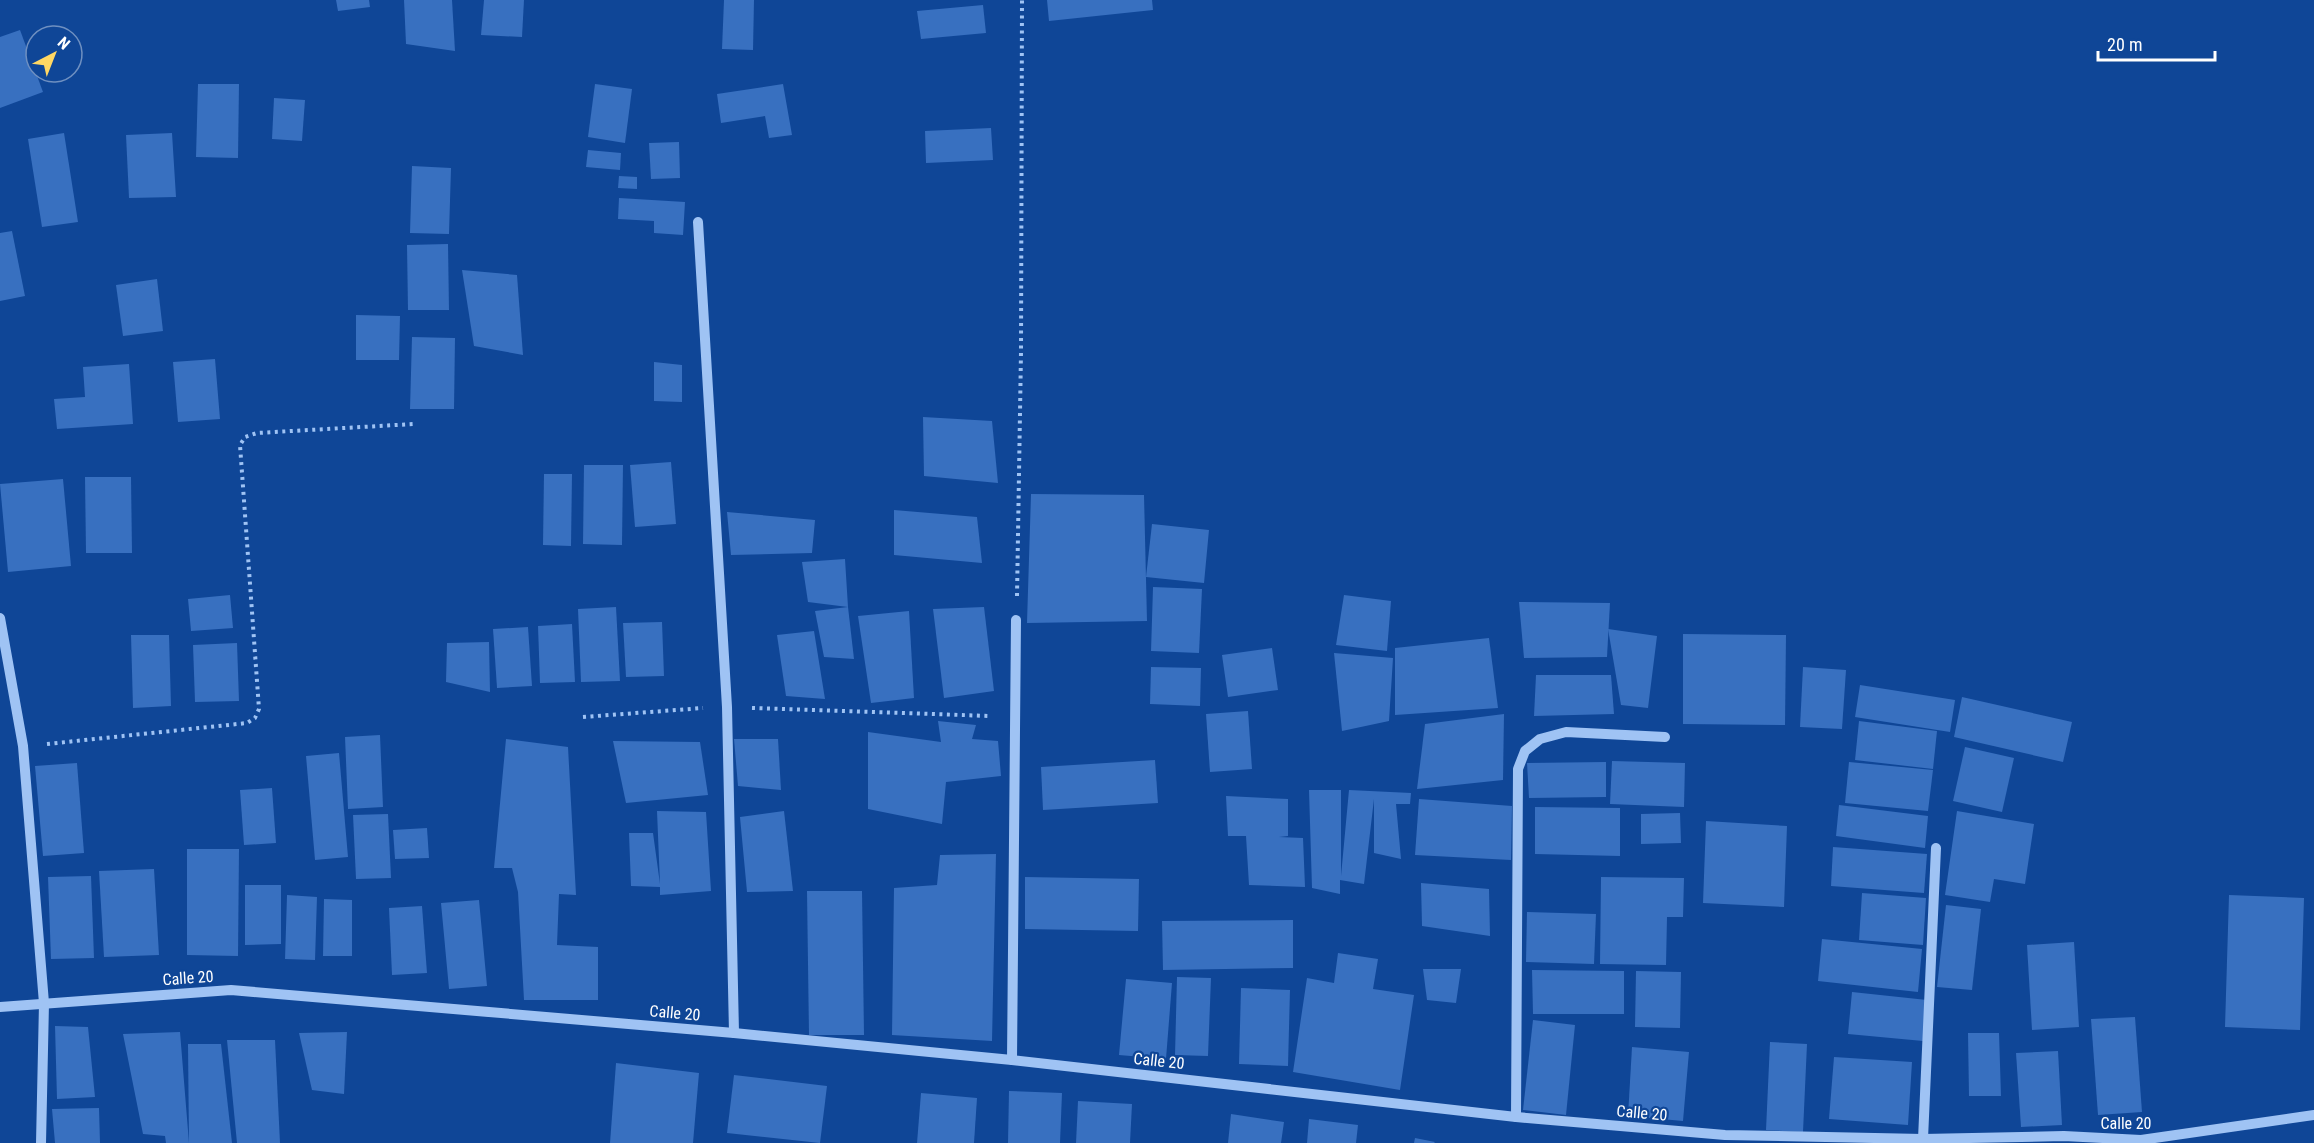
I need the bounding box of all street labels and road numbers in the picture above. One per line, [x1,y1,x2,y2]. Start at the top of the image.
street label: Calle 20 [162,967,214,989]
street label: Calle 20 [649,1001,701,1025]
street label: Calle 20 [1133,1049,1185,1073]
street label: Calle 20 [1616,1101,1668,1125]
street label: Calle 20 [2100,1114,2152,1133]

